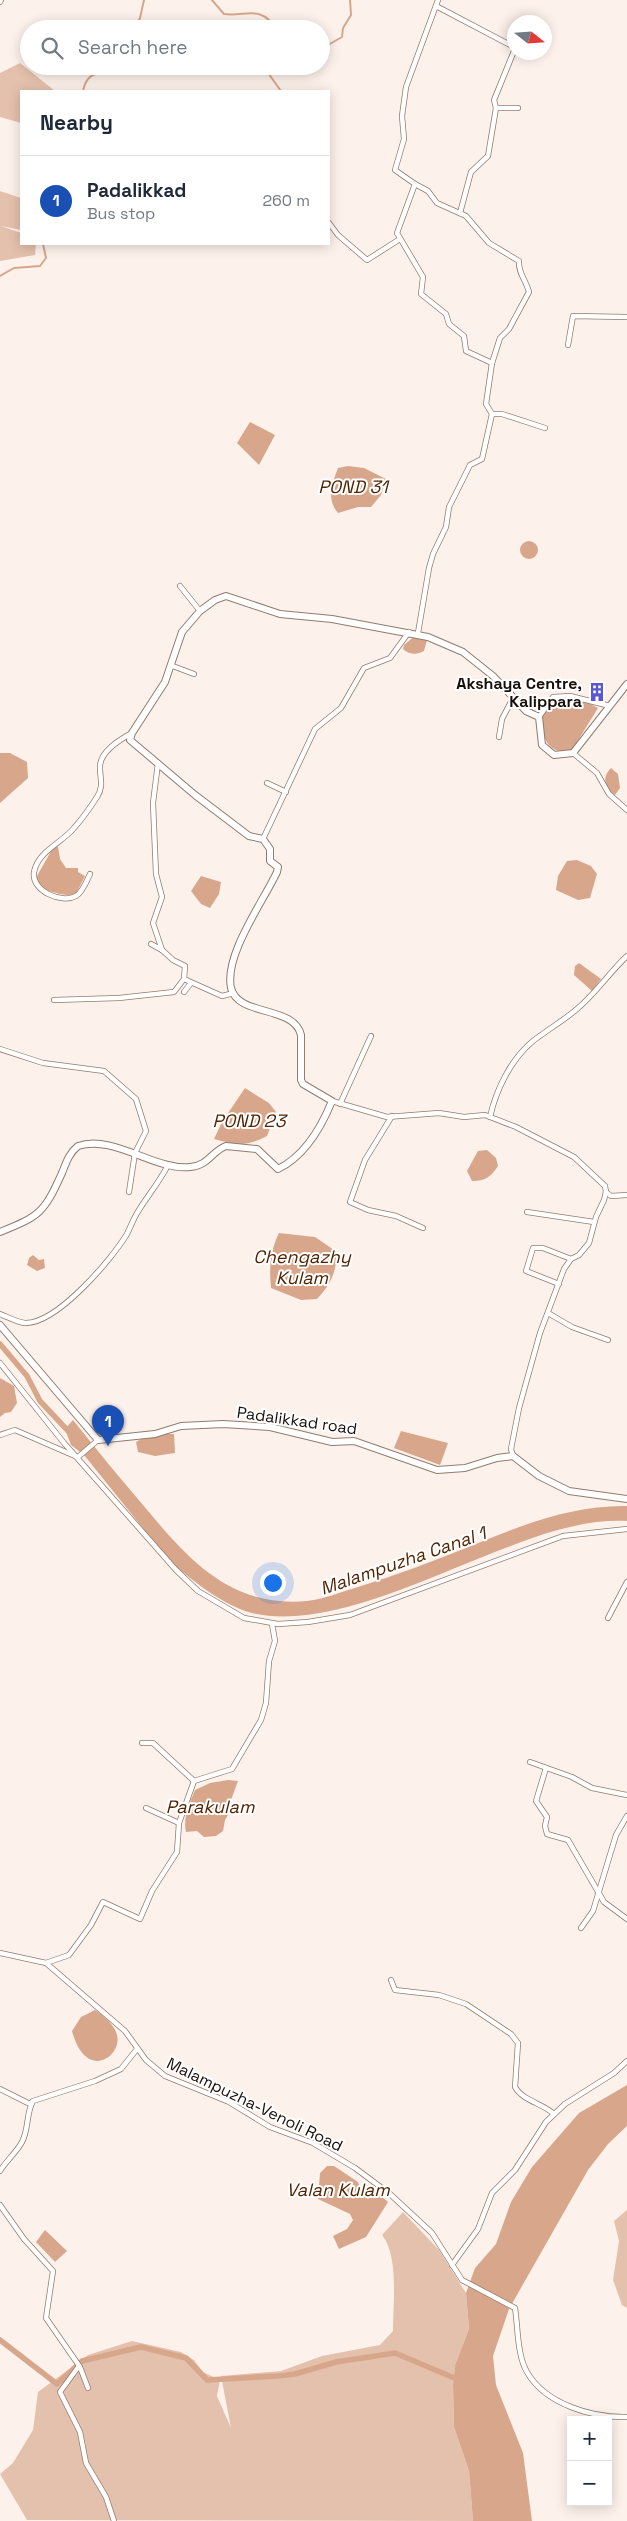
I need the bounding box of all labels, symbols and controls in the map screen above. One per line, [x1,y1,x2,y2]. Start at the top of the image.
north arrow [507,15,552,60]
search box [20,20,330,75]
icon: search [38,34,66,62]
text: Search here [78,35,188,60]
text: Nearby [40,109,113,136]
text: Padalikkad [87,178,186,203]
text: 1 [52,190,60,211]
text: 260 m [262,190,310,211]
text: Bus stop [87,203,155,224]
water label: POND 31 [318,475,390,498]
place label: Akshaya Centre, Kalippara [456,673,582,712]
building icon: Akshaya Centre, Kalippara [586,681,608,703]
water label: POND 23 [212,1109,288,1132]
water label: Chengazhy Kulam [253,1245,352,1289]
street label: Padalikkad road [235,1402,358,1439]
pin: 1 [92,1405,124,1446]
water label: Malampuzha Canal 1 [317,1521,491,1600]
your location [260,1570,286,1596]
water label: Parakulam [166,1795,255,1818]
street label: Malampuzha-Venoli Road [163,2053,346,2156]
water label: Valan Kulam [286,2178,390,2201]
map controls [567,2416,612,2506]
button: + [567,2416,612,2461]
button: − [567,2461,612,2506]

